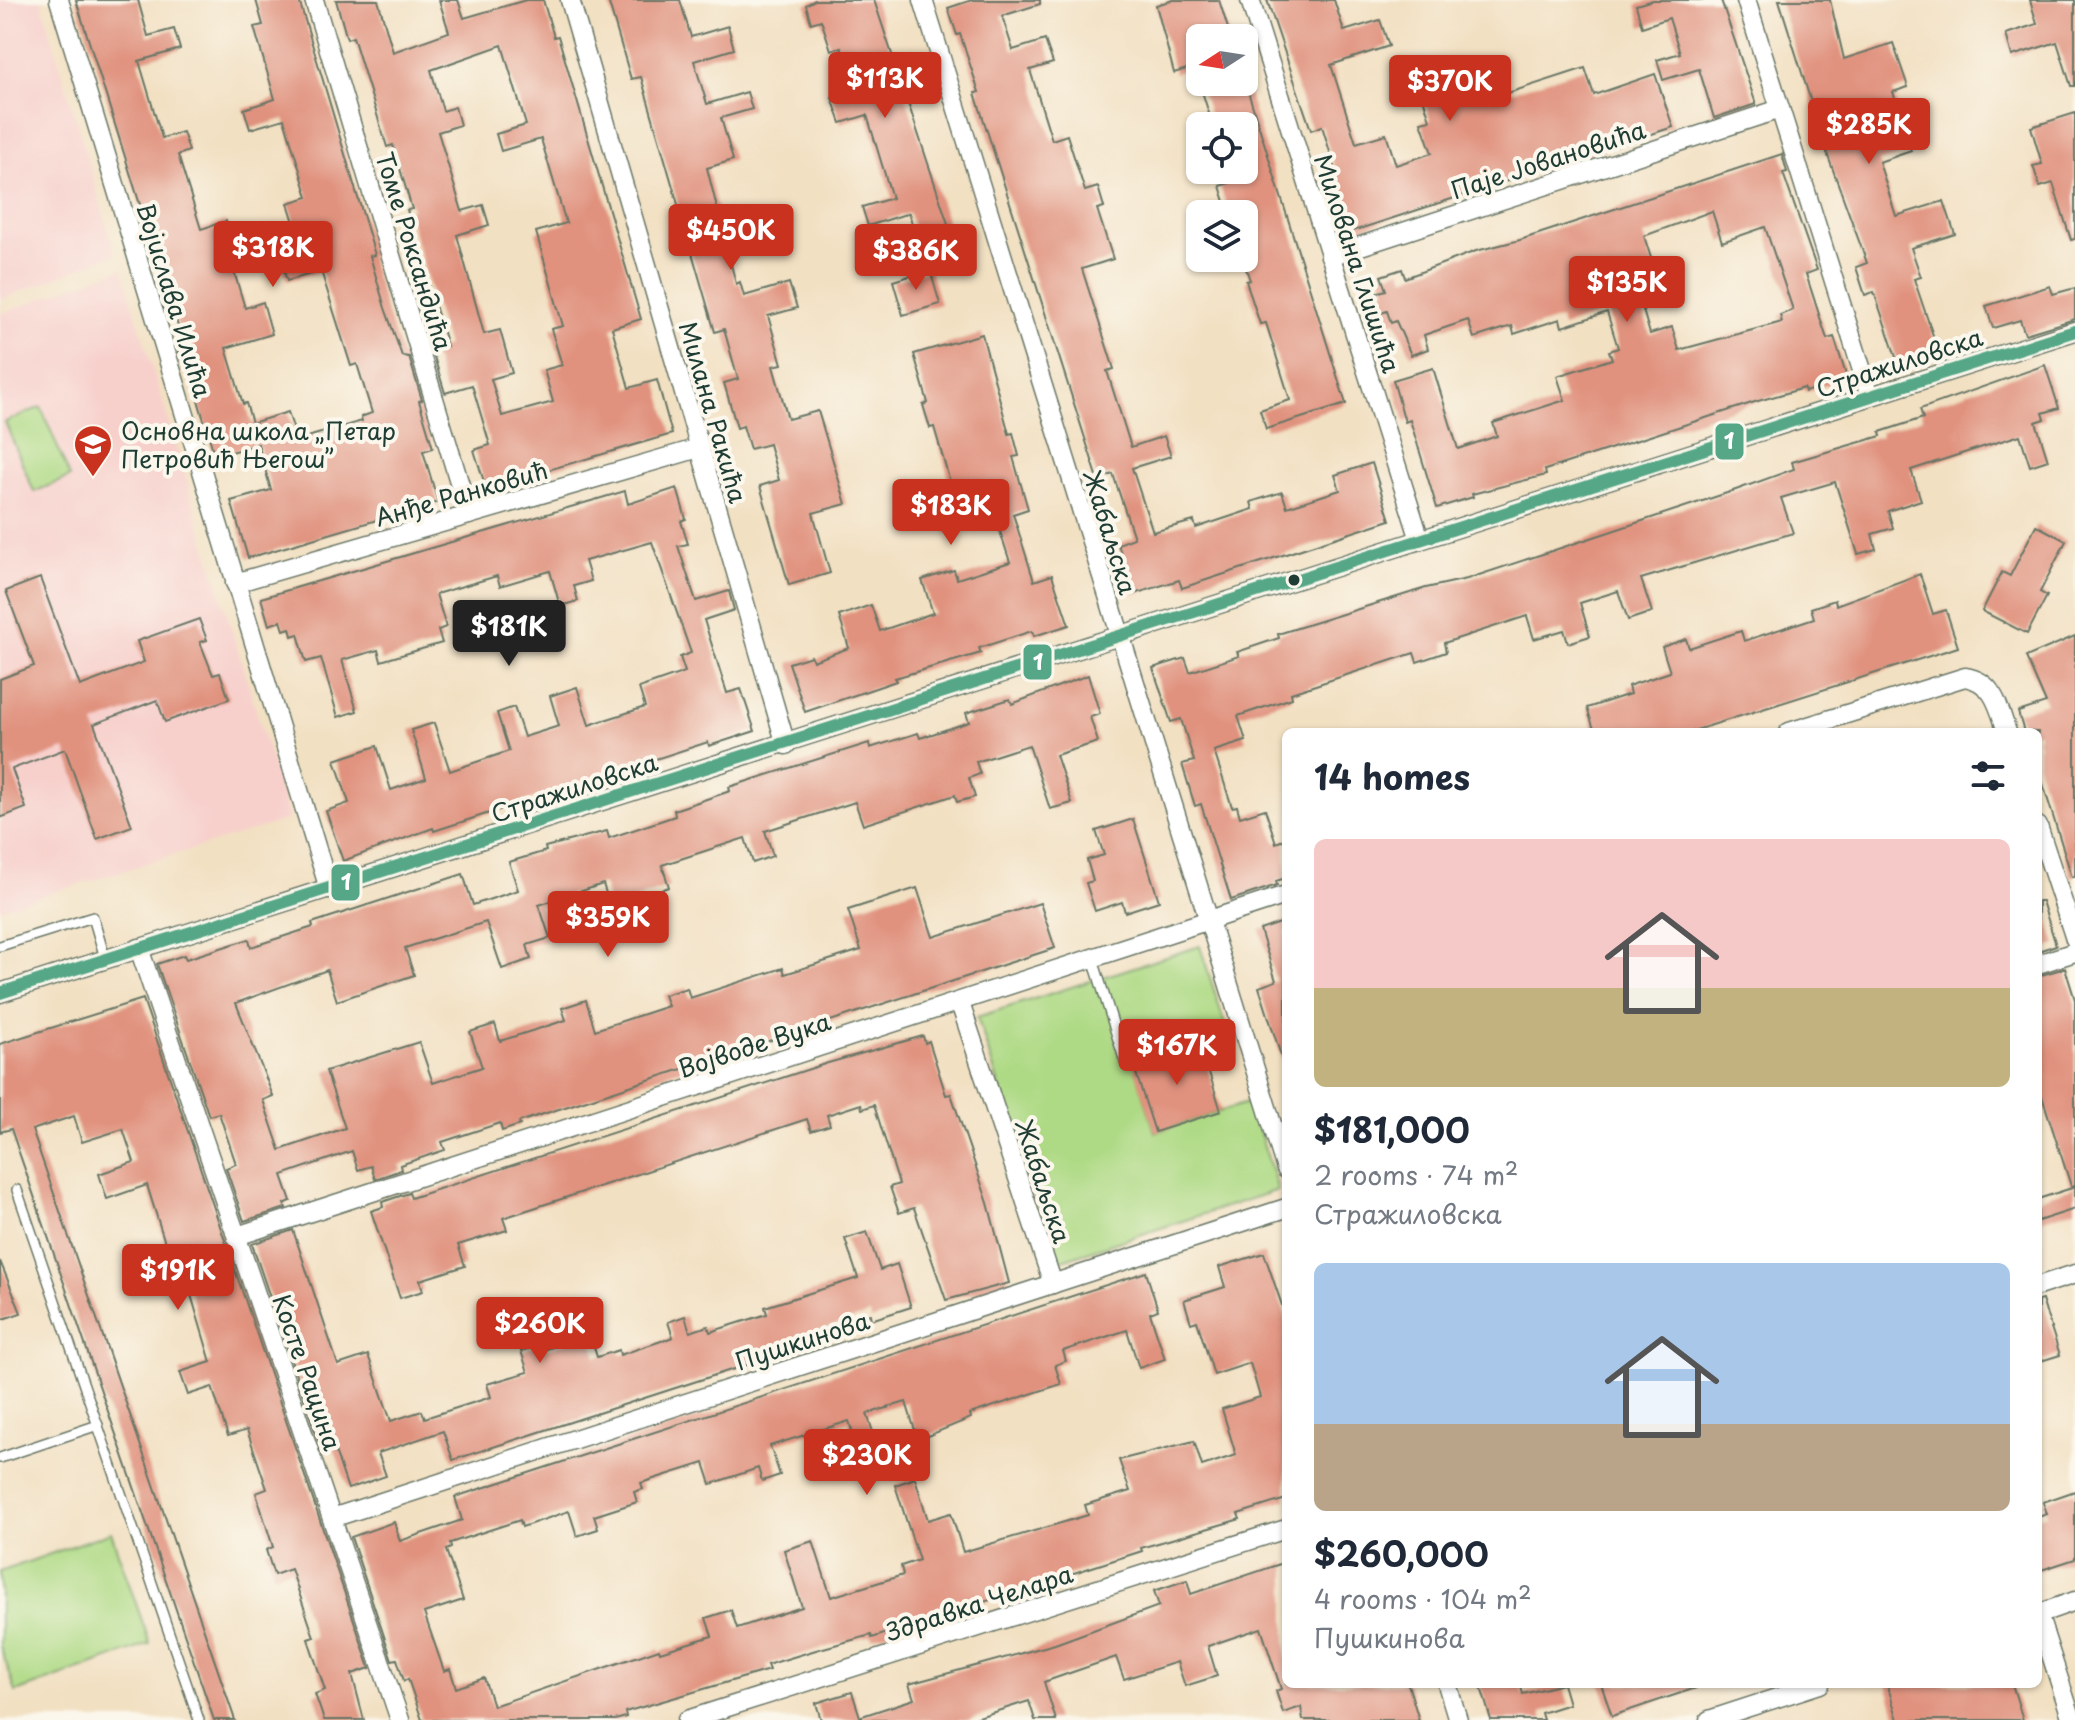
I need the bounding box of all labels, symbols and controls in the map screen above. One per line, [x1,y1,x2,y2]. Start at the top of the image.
north arrow [1186,24,1258,96]
map controls [1186,24,1258,272]
pin: $113K [829,52,941,120]
pin: $370K [1394,55,1506,123]
text: $113K [846,58,924,97]
text: $370K [1407,61,1493,100]
pin: $285K [1813,98,1925,166]
text: $285K [1826,104,1912,143]
street label: Паје Јовановића [1446,111,1650,207]
button: locate [1186,112,1258,184]
street label: Томе Роксандића [368,147,462,355]
street label: Милована Глишића [1306,149,1410,377]
street label: Војислава Илића [128,198,222,402]
button: layers [1186,200,1258,272]
pin: $450K [675,204,787,272]
text: $450K [686,210,776,249]
pin: $318K [217,221,329,289]
pin: $386K [860,224,972,292]
text: $318K [232,227,314,266]
text: $386K [873,230,959,269]
pin: $135K [1571,256,1683,324]
text: $135K [1587,262,1667,301]
street label: Милана Ракића [671,317,757,507]
street label: Стражиловска [1811,318,1987,406]
place label: Основна школа „Петар Петровић Његош” [121,412,396,476]
line badge: 1 [1714,422,1745,461]
school or university icon: Основна школа „Петар Петровић Његош” [72,423,114,478]
text: 1 [1724,423,1734,456]
street label: Анђе Ранковић [371,451,551,535]
street label: Жабаљска [1075,464,1147,599]
pin: $183K [895,479,1007,547]
text: $183K [910,485,992,524]
unlabelled marker [1286,572,1302,588]
pin: $181K [453,600,565,668]
text: $181K [471,606,547,645]
line badge: 1 [1022,643,1053,681]
text: 1 [1033,644,1043,677]
street label: Стражиловска [486,743,662,831]
text: 14 homes [1314,750,1470,802]
icon: filters [1966,754,2010,798]
line badge: 1 [330,863,361,902]
text: 1 [341,864,351,897]
pin: $359K [552,891,664,959]
icon: home [1590,891,1734,1035]
text: $359K [566,897,650,936]
street label: Војводе Вука [673,1002,835,1086]
pin: $167K [1121,1019,1233,1087]
text: $167K [1137,1025,1217,1064]
text: $181,000 [1314,1103,1470,1155]
street label: Жабаљска [1007,1114,1081,1248]
text: 2 rooms · 74 m² [1314,1155,1518,1194]
text: Стражиловска [1314,1194,1502,1233]
pin: $191K [122,1244,234,1312]
text: $191K [140,1250,216,1289]
street label: Косте Рацина [264,1289,352,1455]
pin: $260K [484,1297,596,1365]
street label: Пушкинова [730,1301,874,1379]
text: $260K [494,1303,586,1342]
icon: home [1590,1315,1734,1459]
pin: $230K [811,1429,923,1497]
text: $230K [822,1435,912,1474]
text: $260,000 [1314,1527,1489,1579]
street label: Здравка Челара [880,1555,1077,1649]
text: 4 rooms · 104 m² [1314,1579,1532,1618]
text: Пушкинова [1314,1618,1465,1657]

